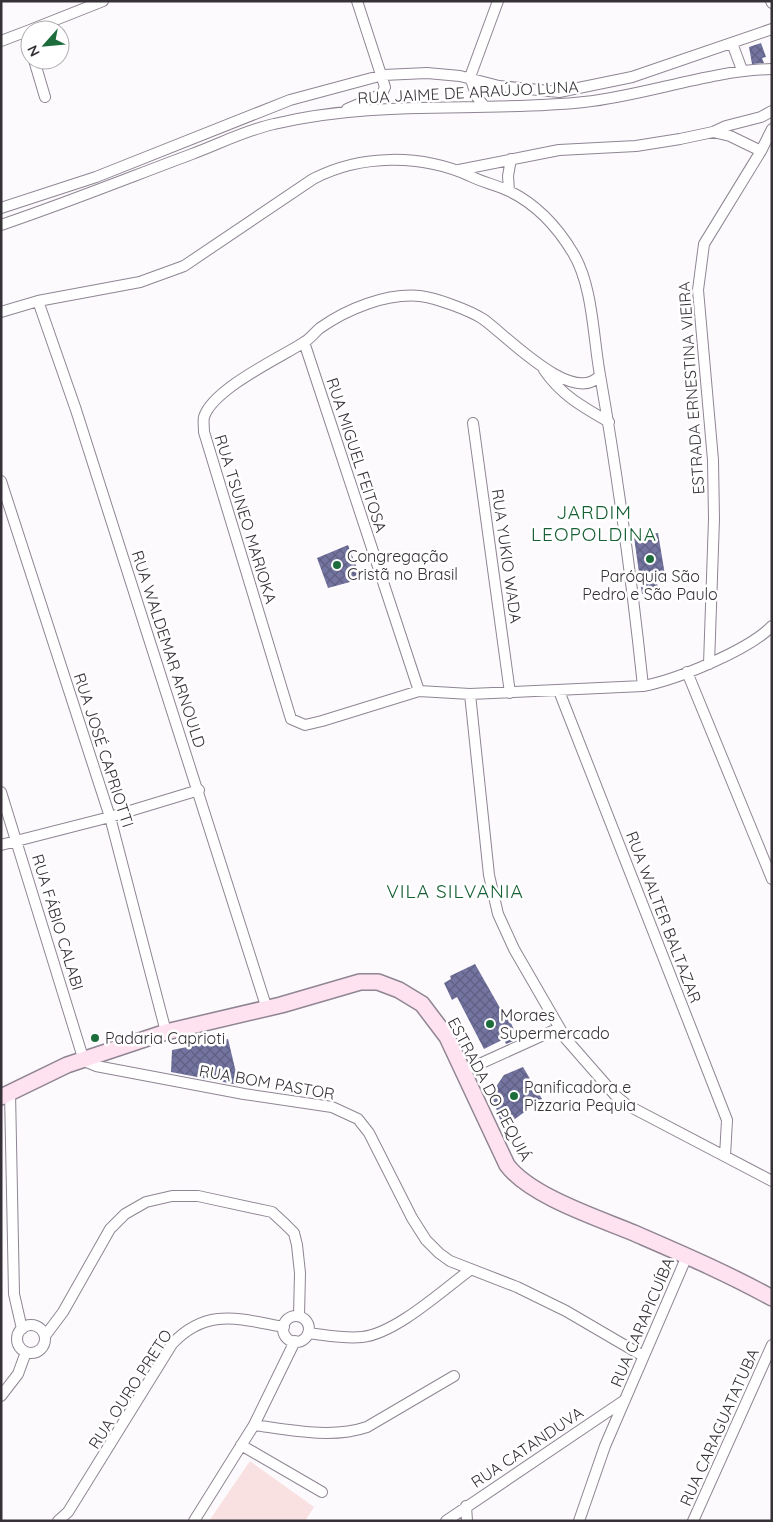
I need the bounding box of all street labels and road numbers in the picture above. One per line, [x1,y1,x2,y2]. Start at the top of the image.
street label: RUA JAIME DE ARAÚJO LUNA [357,76,579,108]
street label: ESTRADA ERNESTINA VIEIRA [674,281,708,495]
street label: RUA MIGUEL FEITOSA [323,375,391,535]
street label: RUA TSUNEO MARIOKA [211,432,281,606]
street label: RUA YUKIO WADA [488,488,526,624]
street label: RUA WALDEMAR ARNOULD [128,548,210,750]
street label: RUA JOSÉ CAPRIOTTI [70,670,138,830]
street label: RUA WALTER BALTAZAR [622,828,706,1006]
street label: RUA FÁBIO CALABI [28,852,88,992]
street label: ESTRADA DO PEQUIÁ [444,1014,536,1164]
street label: RUA BOM PASTOR [198,1060,336,1104]
street label: RUA CARAPICUÍBA [606,1254,678,1390]
street label: RUA OURO PRETO [84,1326,176,1452]
street label: RUA CARAGUATATUBA [675,1345,763,1509]
street label: RUA CATANDUVA [467,1402,587,1492]

